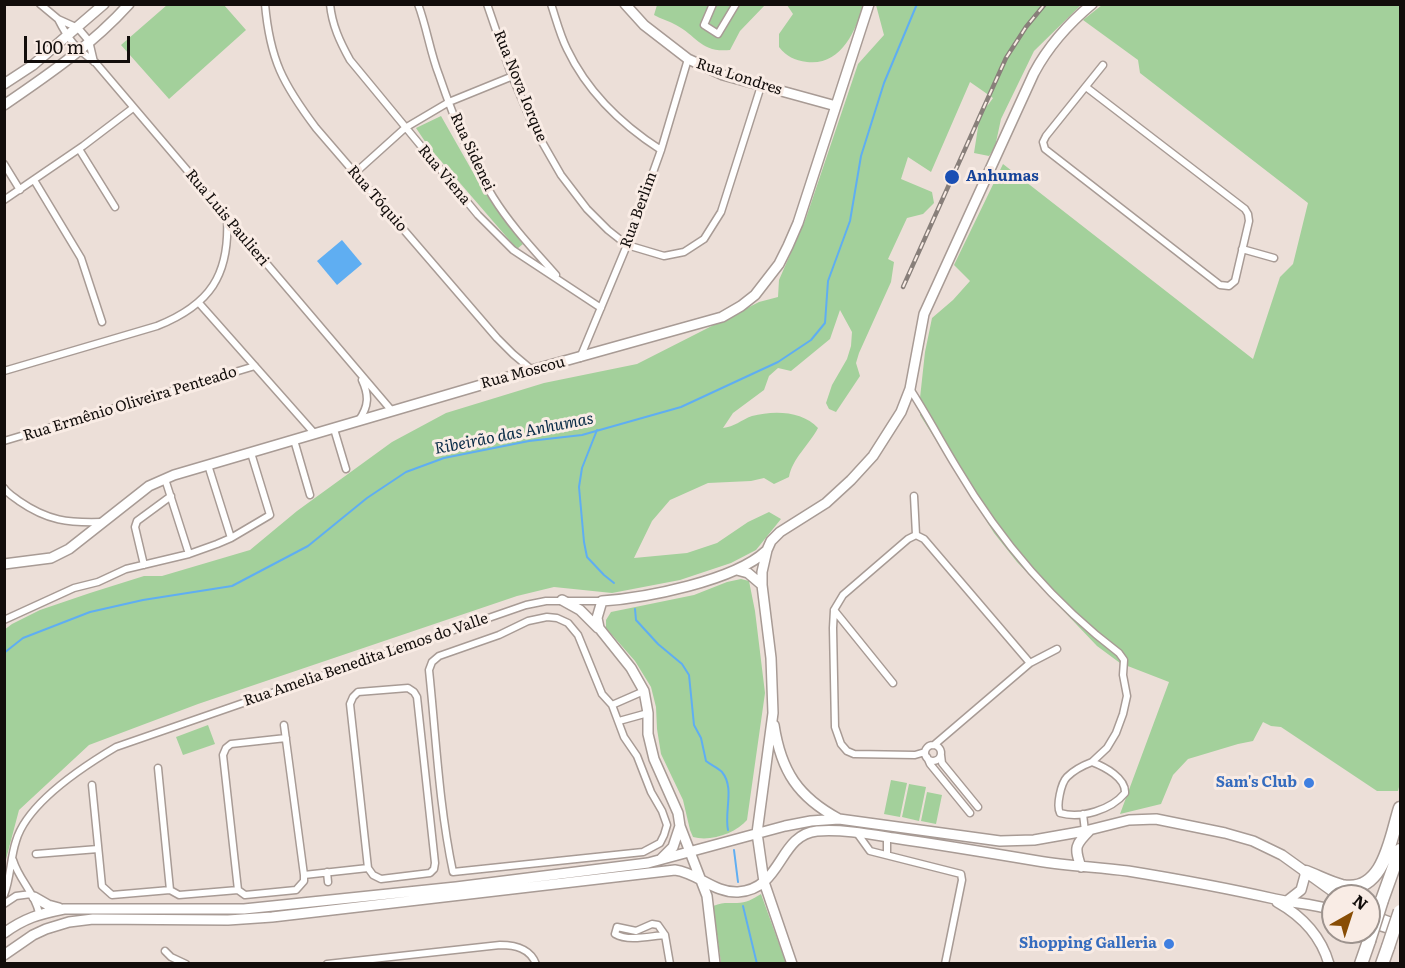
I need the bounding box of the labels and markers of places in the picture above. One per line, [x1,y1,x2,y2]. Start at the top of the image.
marker: Anhumas [943,168,961,186]
place label: Anhumas [966,168,1039,186]
place label: Sam's Club [1216,774,1297,792]
marker: Sam's Club [1302,776,1316,790]
place label: Shopping Galleria [1019,935,1157,953]
marker: Shopping Galleria [1162,937,1176,951]

